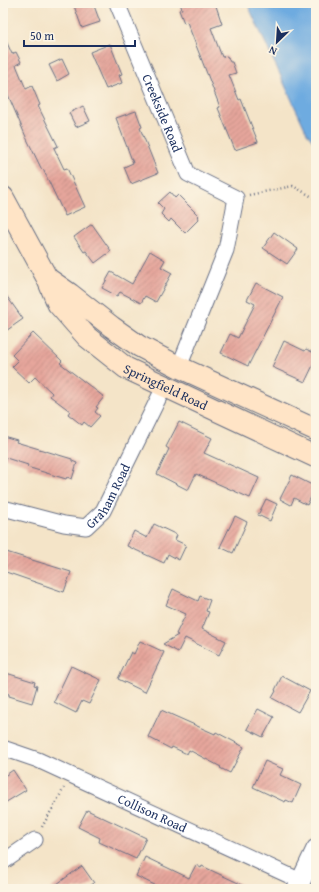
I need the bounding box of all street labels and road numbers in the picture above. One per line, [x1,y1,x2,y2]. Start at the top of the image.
street label: Creekside Road [137,71,187,155]
street label: Springfield Road [120,359,211,415]
street label: Graham Road [81,460,135,533]
street label: Collison Road [115,789,190,837]

